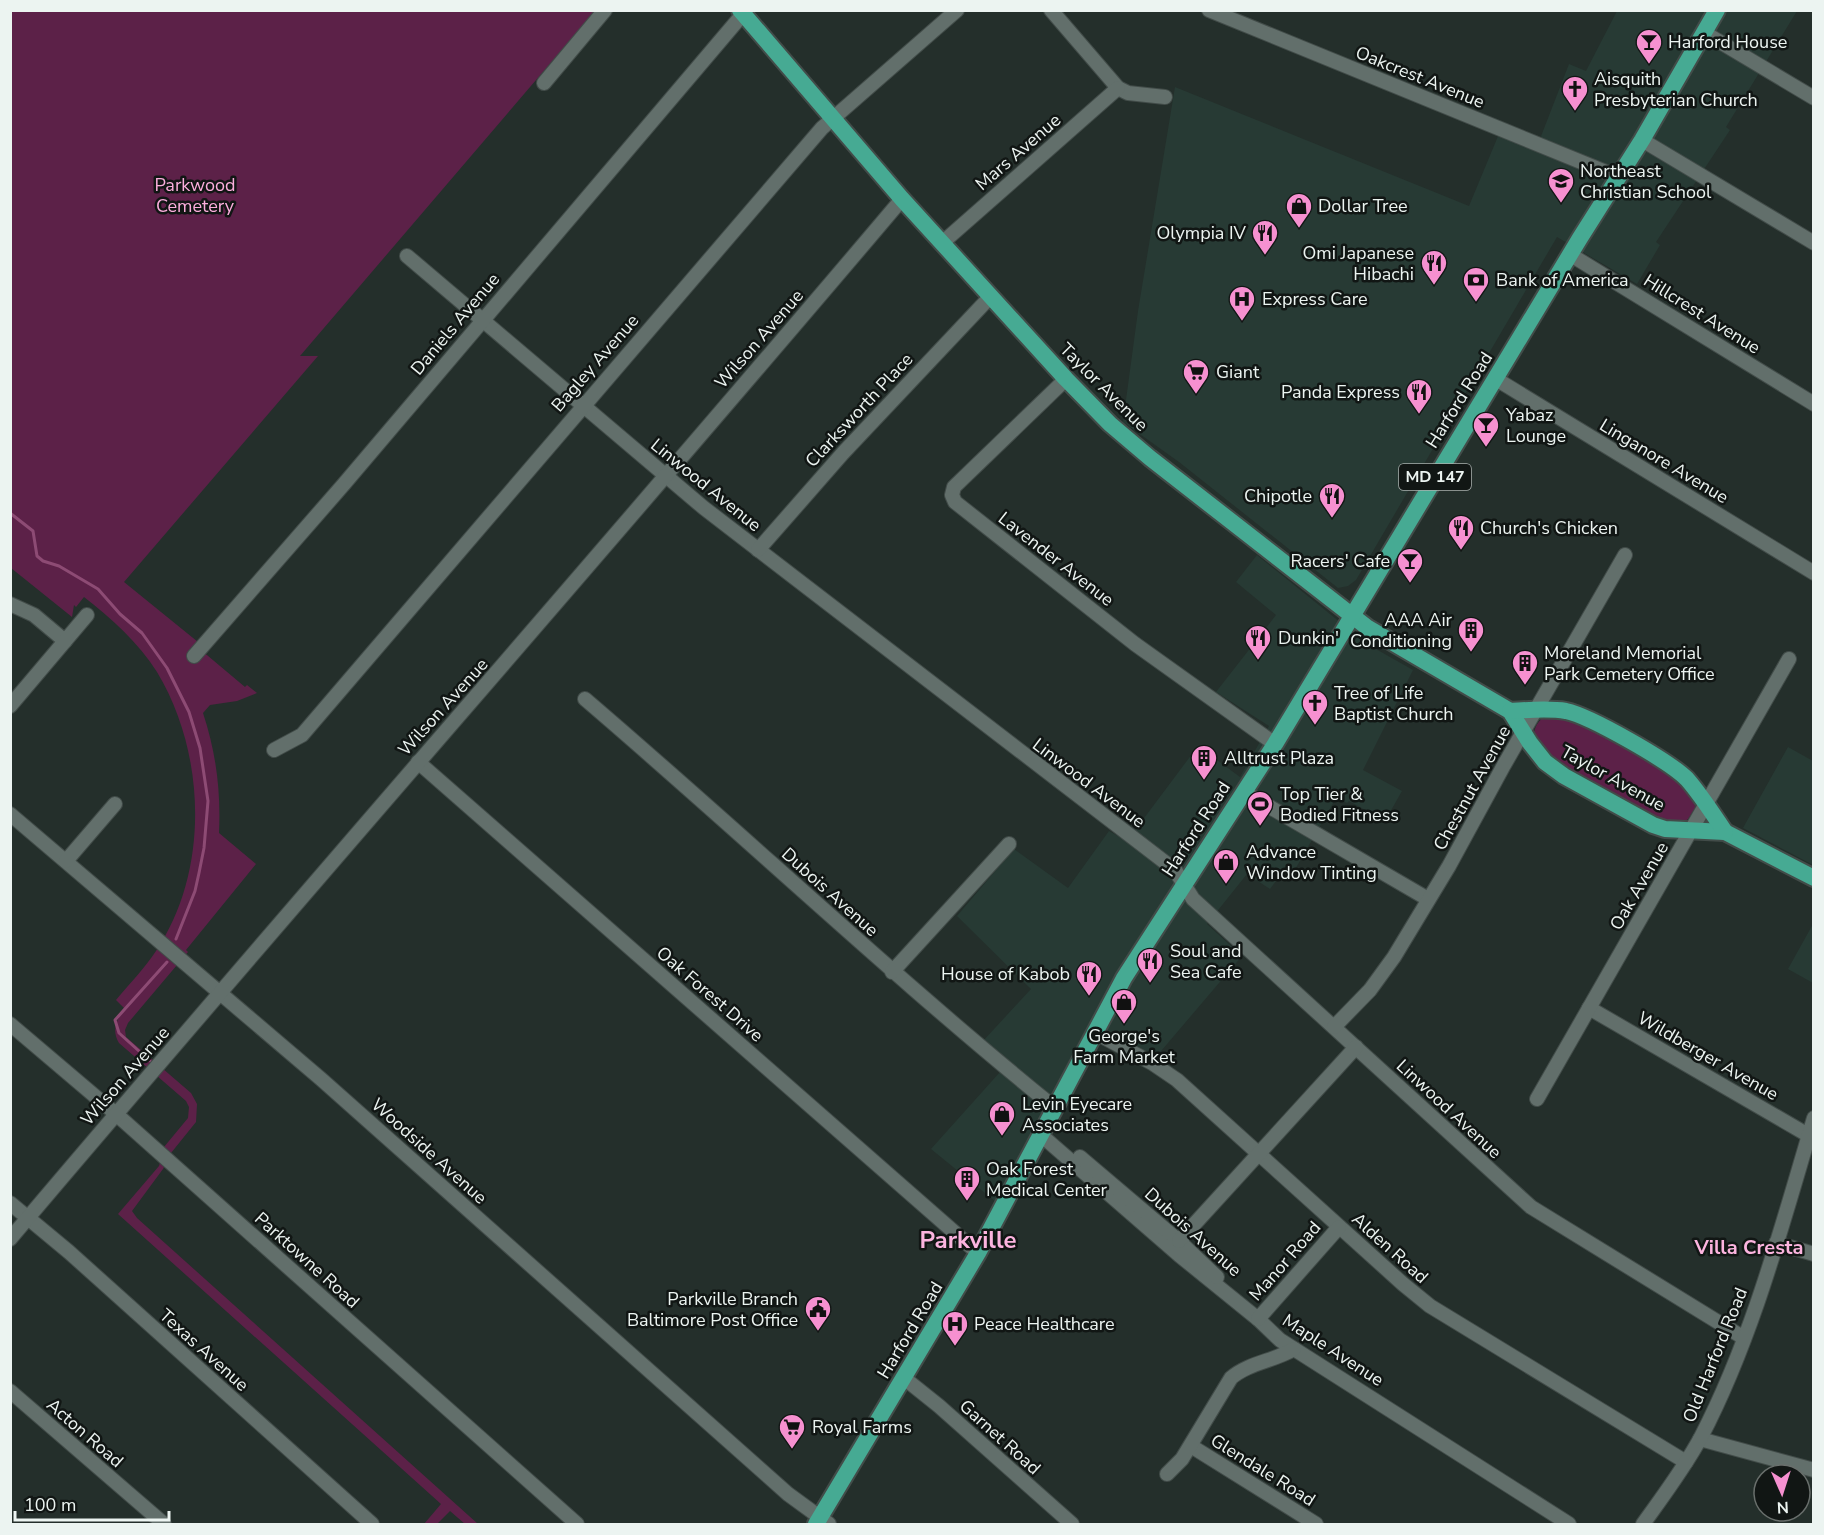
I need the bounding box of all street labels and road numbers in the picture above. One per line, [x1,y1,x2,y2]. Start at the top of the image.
street label: Oakcrest Avenue [1352,40,1488,114]
street label: Mars Avenue [970,108,1066,196]
street label: Daniels Avenue [405,268,505,380]
street label: Hillcrest Avenue [1639,268,1765,360]
street label: Wilson Avenue [709,284,809,394]
street label: Bagley Avenue [546,309,644,417]
street label: Taylor Avenue [1055,338,1153,436]
street label: Harford Road [1420,347,1498,453]
street label: Clarksworth Place [800,348,918,472]
street label: Linganore Avenue [1595,413,1733,509]
street label: Linwood Avenue [646,433,766,537]
road number: MD 147 [1399,464,1471,490]
street label: Lavender Avenue [993,506,1119,612]
street label: Wilson Avenue [393,653,493,761]
street label: Chestnut Avenue [1428,721,1516,855]
street label: Linwood Avenue [1028,733,1150,833]
street label: Taylor Avenue [1557,739,1669,817]
street label: Harford Road [1156,777,1236,881]
street label: Oak Avenue [1604,837,1674,935]
street label: Dubois Avenue [776,842,884,942]
street label: Oak Forest Drive [651,941,769,1047]
street label: Wildberger Avenue [1633,1006,1783,1106]
street label: Wilson Avenue [75,1021,175,1131]
street label: Linwood Avenue [1391,1054,1507,1164]
street label: Woodside Avenue [366,1093,492,1209]
street label: Dubois Avenue [1139,1182,1247,1282]
street label: Parktowne Road [249,1206,365,1314]
street label: Alden Road [1347,1207,1433,1289]
street label: Manor Road [1244,1216,1326,1306]
street label: Harford Road [872,1277,948,1383]
street label: Old Harford Road [1677,1284,1753,1426]
street label: Texas Avenue [154,1303,254,1397]
street label: Maple Avenue [1278,1308,1388,1392]
street label: Acton Road [42,1393,128,1473]
street label: Garnet Road [954,1394,1046,1480]
street label: Glendale Road [1206,1428,1320,1512]

